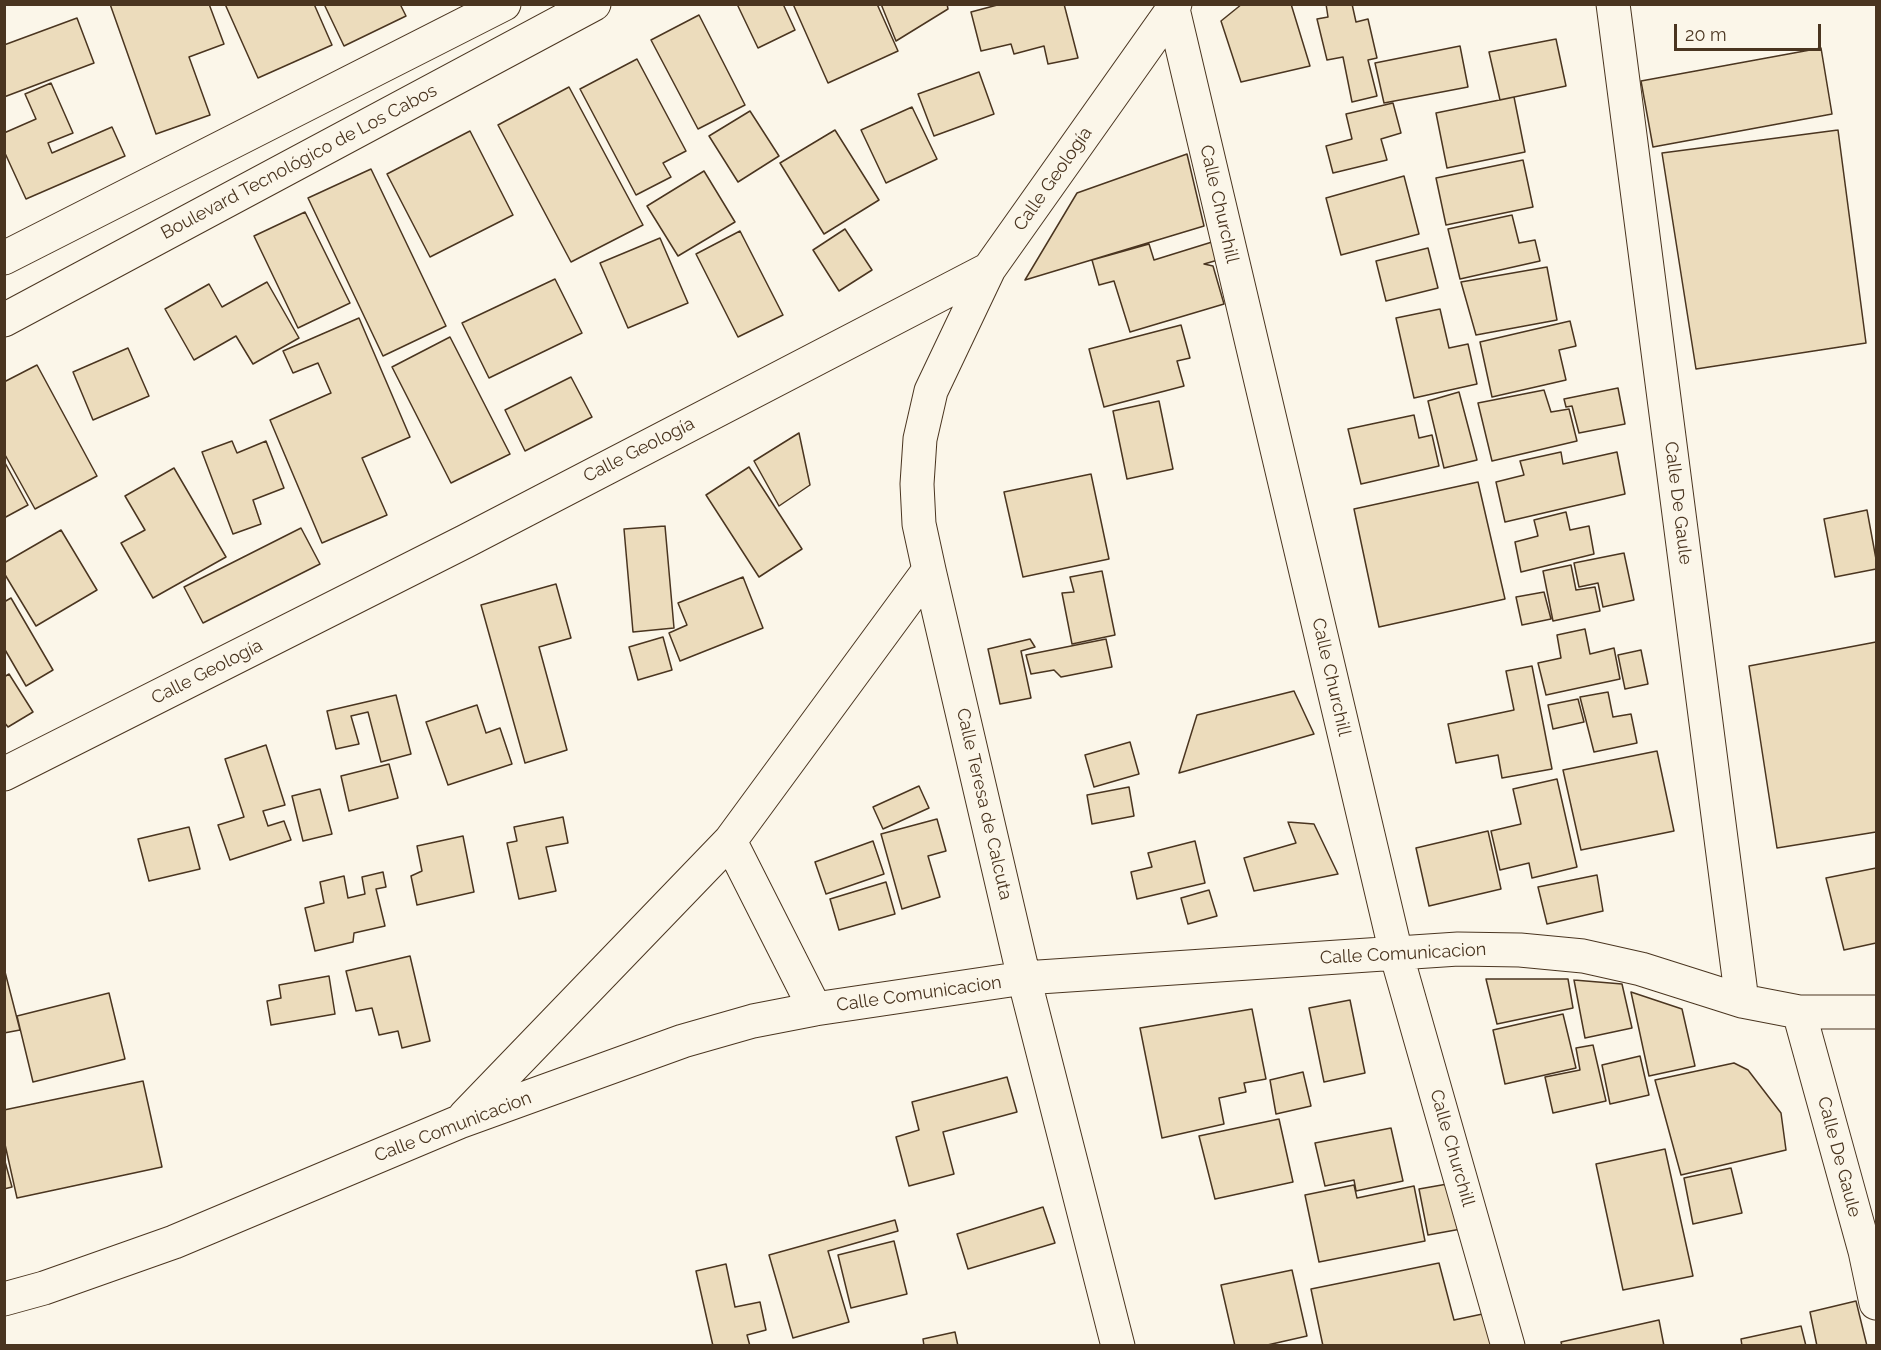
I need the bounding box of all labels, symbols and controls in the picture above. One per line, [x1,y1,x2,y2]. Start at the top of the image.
scale bar [1677,12,1824,50]
text: 20 m [1685,24,1727,45]
street label: Boulevard Tecnológico de Los Cabos [157,80,441,244]
street label: Calle Geología [1009,123,1097,235]
street label: Calle Churchill [1195,143,1243,265]
street label: Calle Geología [580,413,698,487]
street label: Calle De Gaule [1660,440,1696,566]
street label: Calle Churchill [1307,616,1355,738]
street label: Calle Geología [148,635,266,709]
street label: Calle Teresa de Calcuta [951,706,1017,902]
street label: Calle Comunicacion [1319,939,1487,969]
street label: Calle Comunicacion [835,972,1003,1016]
street label: Calle Comunicacion [371,1087,535,1167]
street label: Calle Churchill [1425,1087,1479,1209]
street label: Calle De Gaule [1813,1094,1865,1220]

